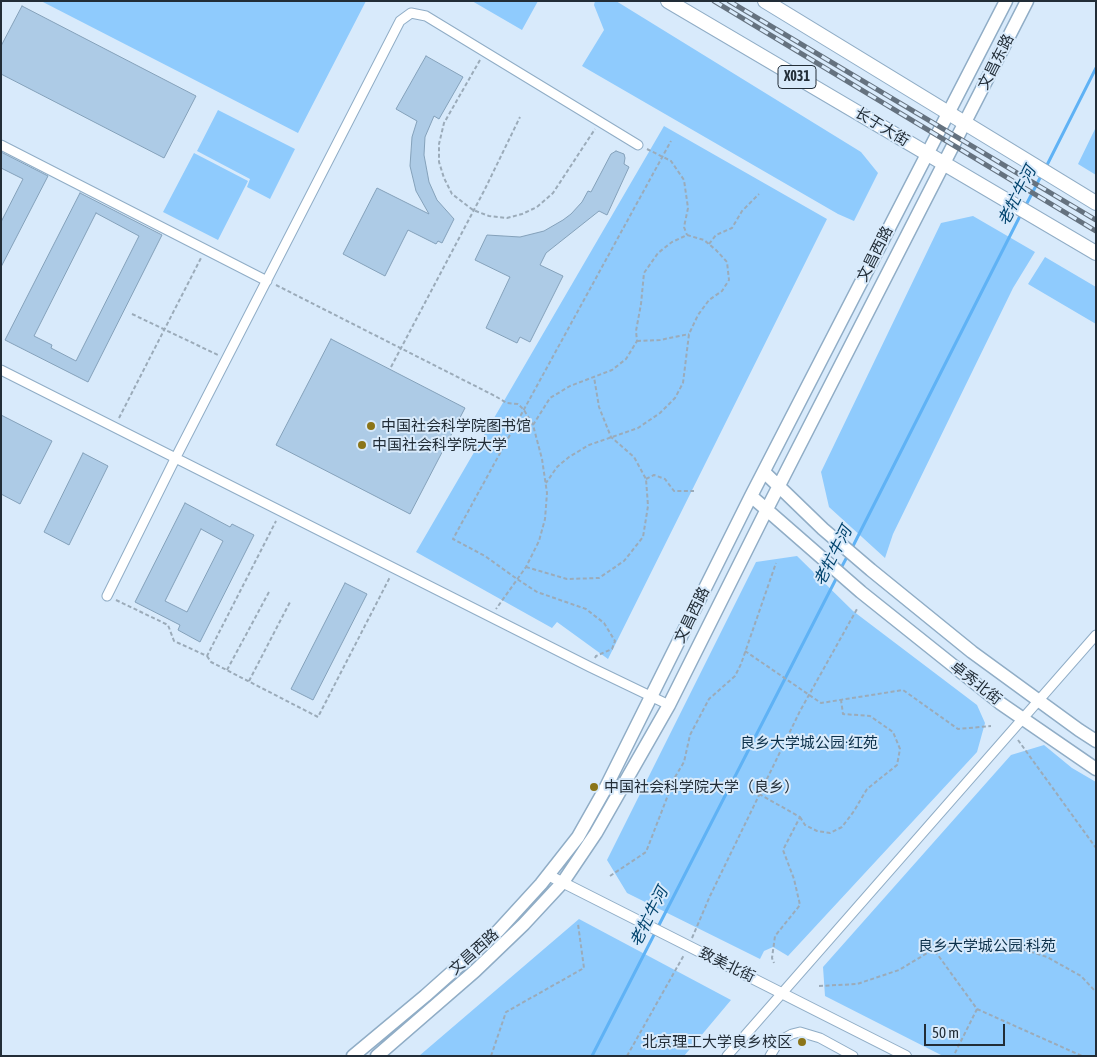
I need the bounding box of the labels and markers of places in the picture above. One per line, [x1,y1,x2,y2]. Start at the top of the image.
place label: 中国社会科学院图书馆 [381,417,531,435]
marker: 中国社会科学院图书馆 [365,420,377,432]
place label: 中国社会科学院大学 [372,436,507,454]
marker: 中国社会科学院大学 [356,439,368,451]
place label: 中国社会科学院大学（良乡） [604,778,799,796]
marker: 中国社会科学院大学（良乡） [588,781,600,793]
place label: 北京理工大学良乡校区 [642,1033,792,1051]
marker: 北京理工大学良乡校区 [796,1036,808,1048]

